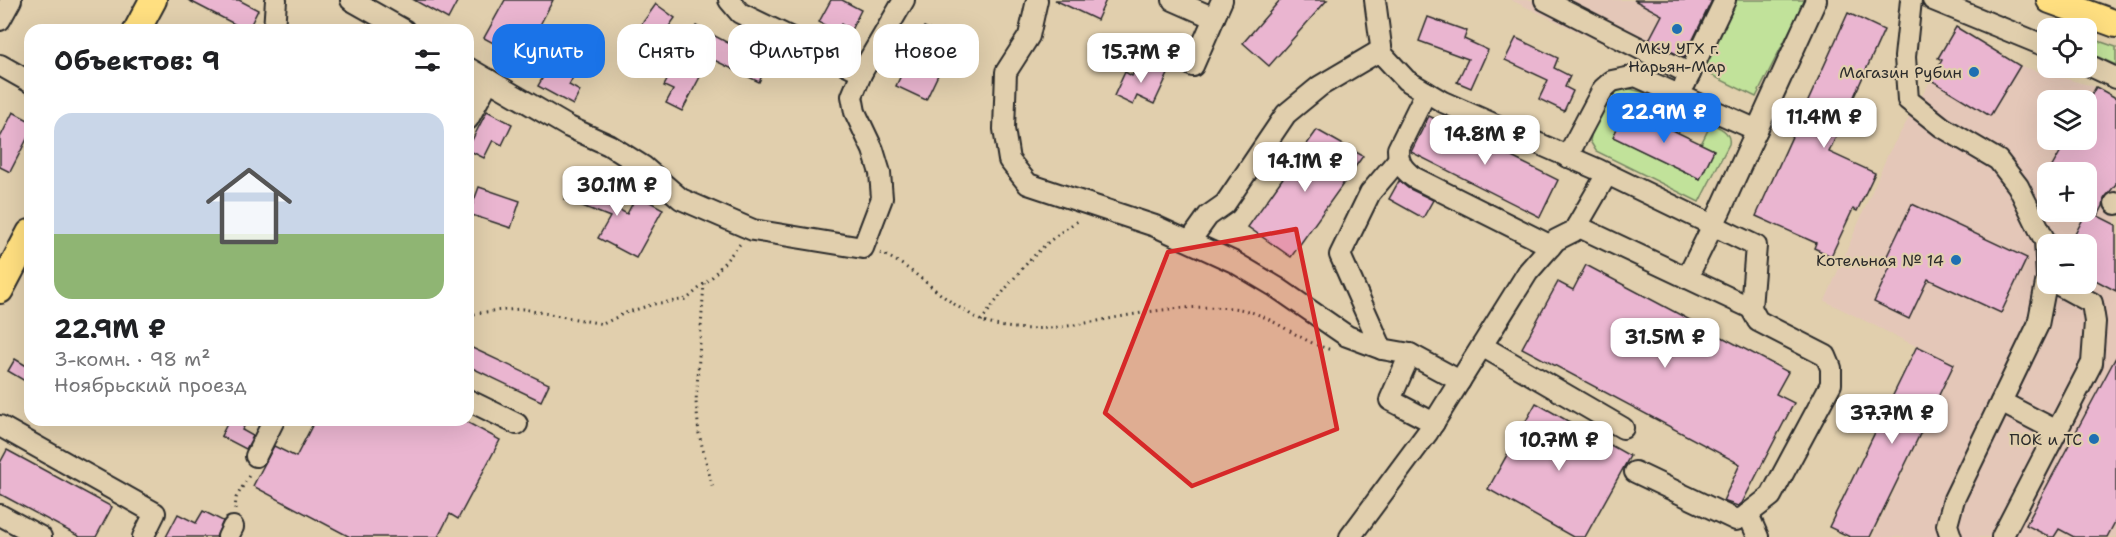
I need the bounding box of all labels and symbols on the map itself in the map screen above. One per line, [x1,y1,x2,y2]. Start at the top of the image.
marker: МКУ УГХ г. Нарьян-Мар [1670,22,1684,36]
pin: 15.7M ₽ [1086,33,1196,84]
place label: МКУ УГХ г. Нарьян-Мар [1628,38,1726,77]
place label: Магазин Рубин [1839,62,1962,83]
marker: Магазин Рубин [1967,65,1981,79]
pin: 22.9M ₽ [1609,93,1719,144]
pin: 11.4M ₽ [1769,98,1879,149]
pin: 14.8M ₽ [1430,115,1540,166]
pin: 14.1M ₽ [1250,142,1360,193]
pin: 30.1M ₽ [562,166,672,217]
place label: Котельная № 14 [1816,250,1944,271]
marker: Котельная № 14 [1949,253,1963,267]
pin: 31.5M ₽ [1610,318,1720,369]
pin: 37.7M ₽ [1837,394,1947,445]
pin: 10.7M ₽ [1504,421,1614,472]
place label: ПОК и ТС [2010,429,2082,450]
marker: ПОК и ТС [2087,432,2101,446]

